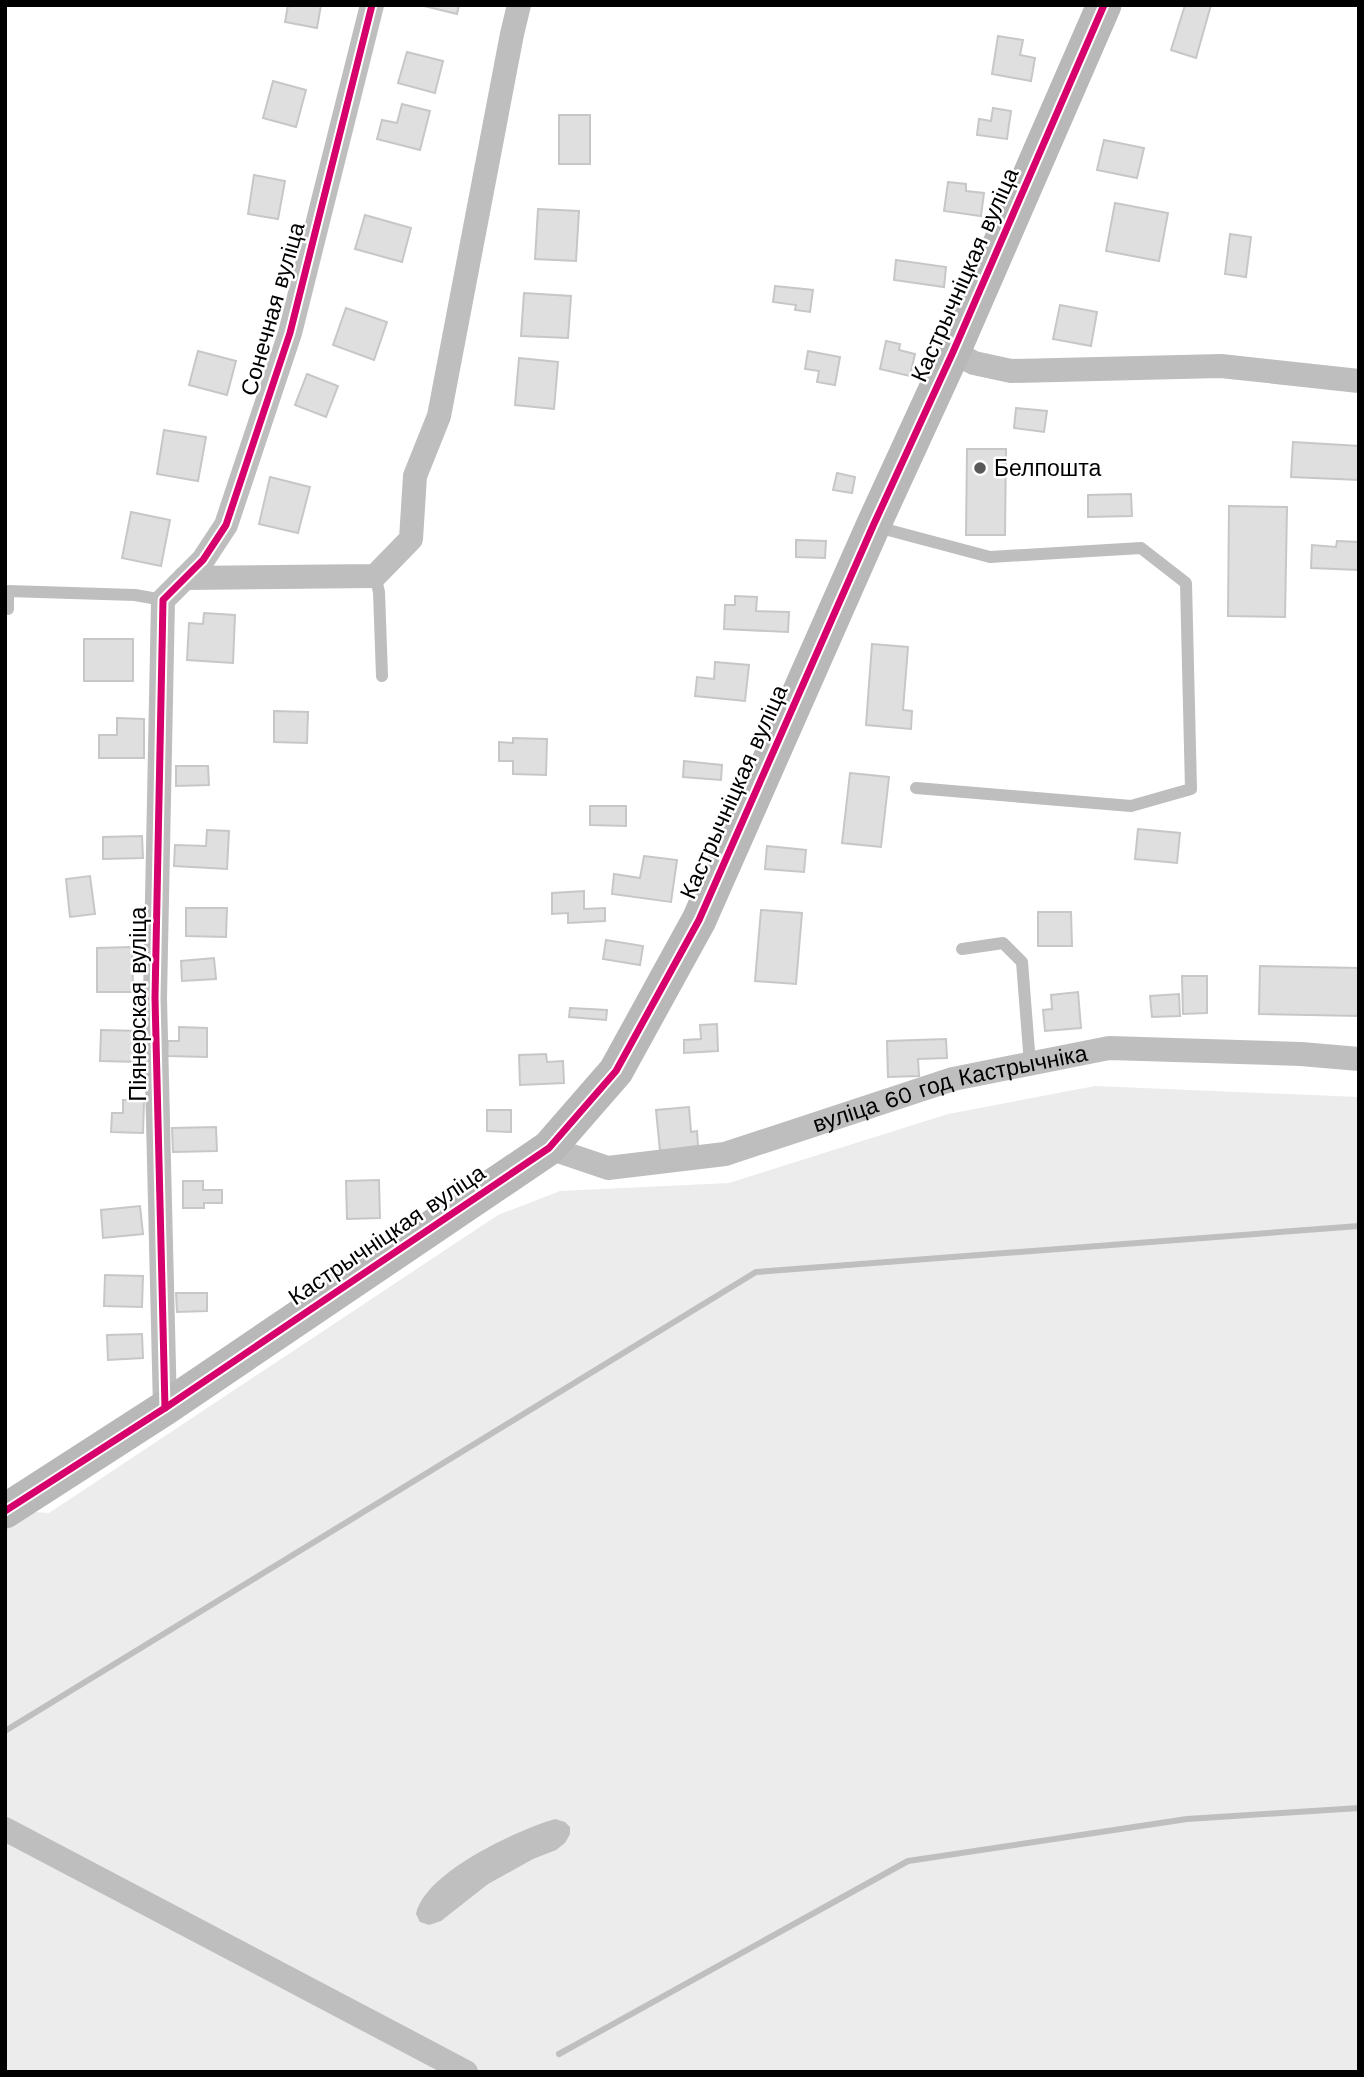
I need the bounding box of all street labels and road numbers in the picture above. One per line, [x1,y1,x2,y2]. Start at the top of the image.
street label: Кастрычніцкая вуліца [906,164,1024,386]
street label: Сонечная вуліца [235,219,311,399]
street label: Кастрычніцкая вуліца [675,681,793,903]
street label: Піянерская вуліца [125,906,152,1101]
street label: вуліца 60 год Кастрычніка [809,1039,1090,1138]
street label: Кастрычніцкая вуліца [284,1159,491,1311]

